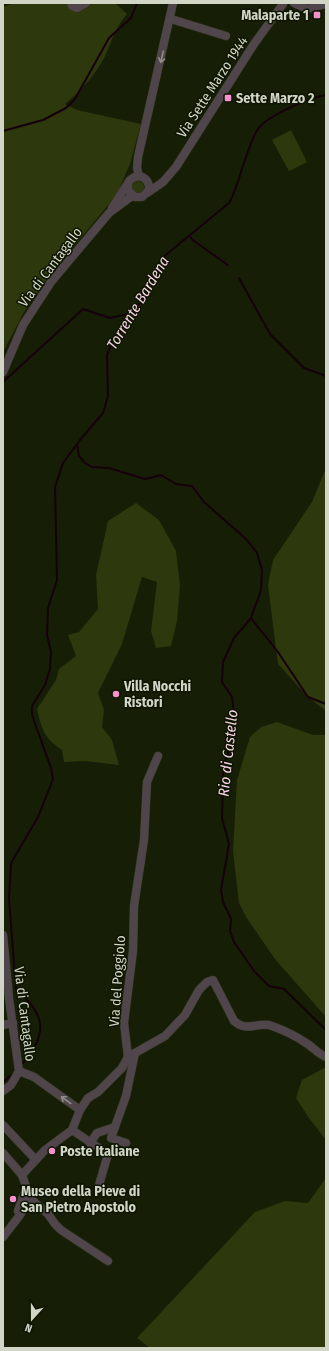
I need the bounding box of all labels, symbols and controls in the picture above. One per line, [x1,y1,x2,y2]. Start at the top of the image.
place label: Malaparte 1 [241,7,309,24]
marker: Malaparte 1 [312,10,322,20]
street label: Via Sette Marzo 1944 [173,33,252,141]
one-way arrow [157,50,165,63]
place label: Sette Marzo 2 [236,90,315,107]
marker: Sette Marzo 2 [223,93,233,103]
street label: Via di Cantagallo [15,224,86,310]
water label: Torrente Bardena [103,253,173,353]
place label: Villa Nocchi Ristori [123,678,192,711]
marker: Villa Nocchi Ristori [111,689,121,699]
water label: Rio di Castello [214,709,242,797]
street label: Via del Poggiolo [106,935,129,1027]
street label: Via di Cantagallo [10,966,39,1062]
one-way arrow [60,1096,71,1104]
place label: Poste Italiane [60,1143,140,1160]
marker: Poste Italiane [47,1146,57,1156]
place label: Museo della Pieve di San Pietro Apostolo [21,1183,140,1216]
marker: Museo della Pieve di San Pietro Apostolo [8,1194,18,1204]
north arrow [12,1299,52,1339]
text: N [23,1321,34,1335]

